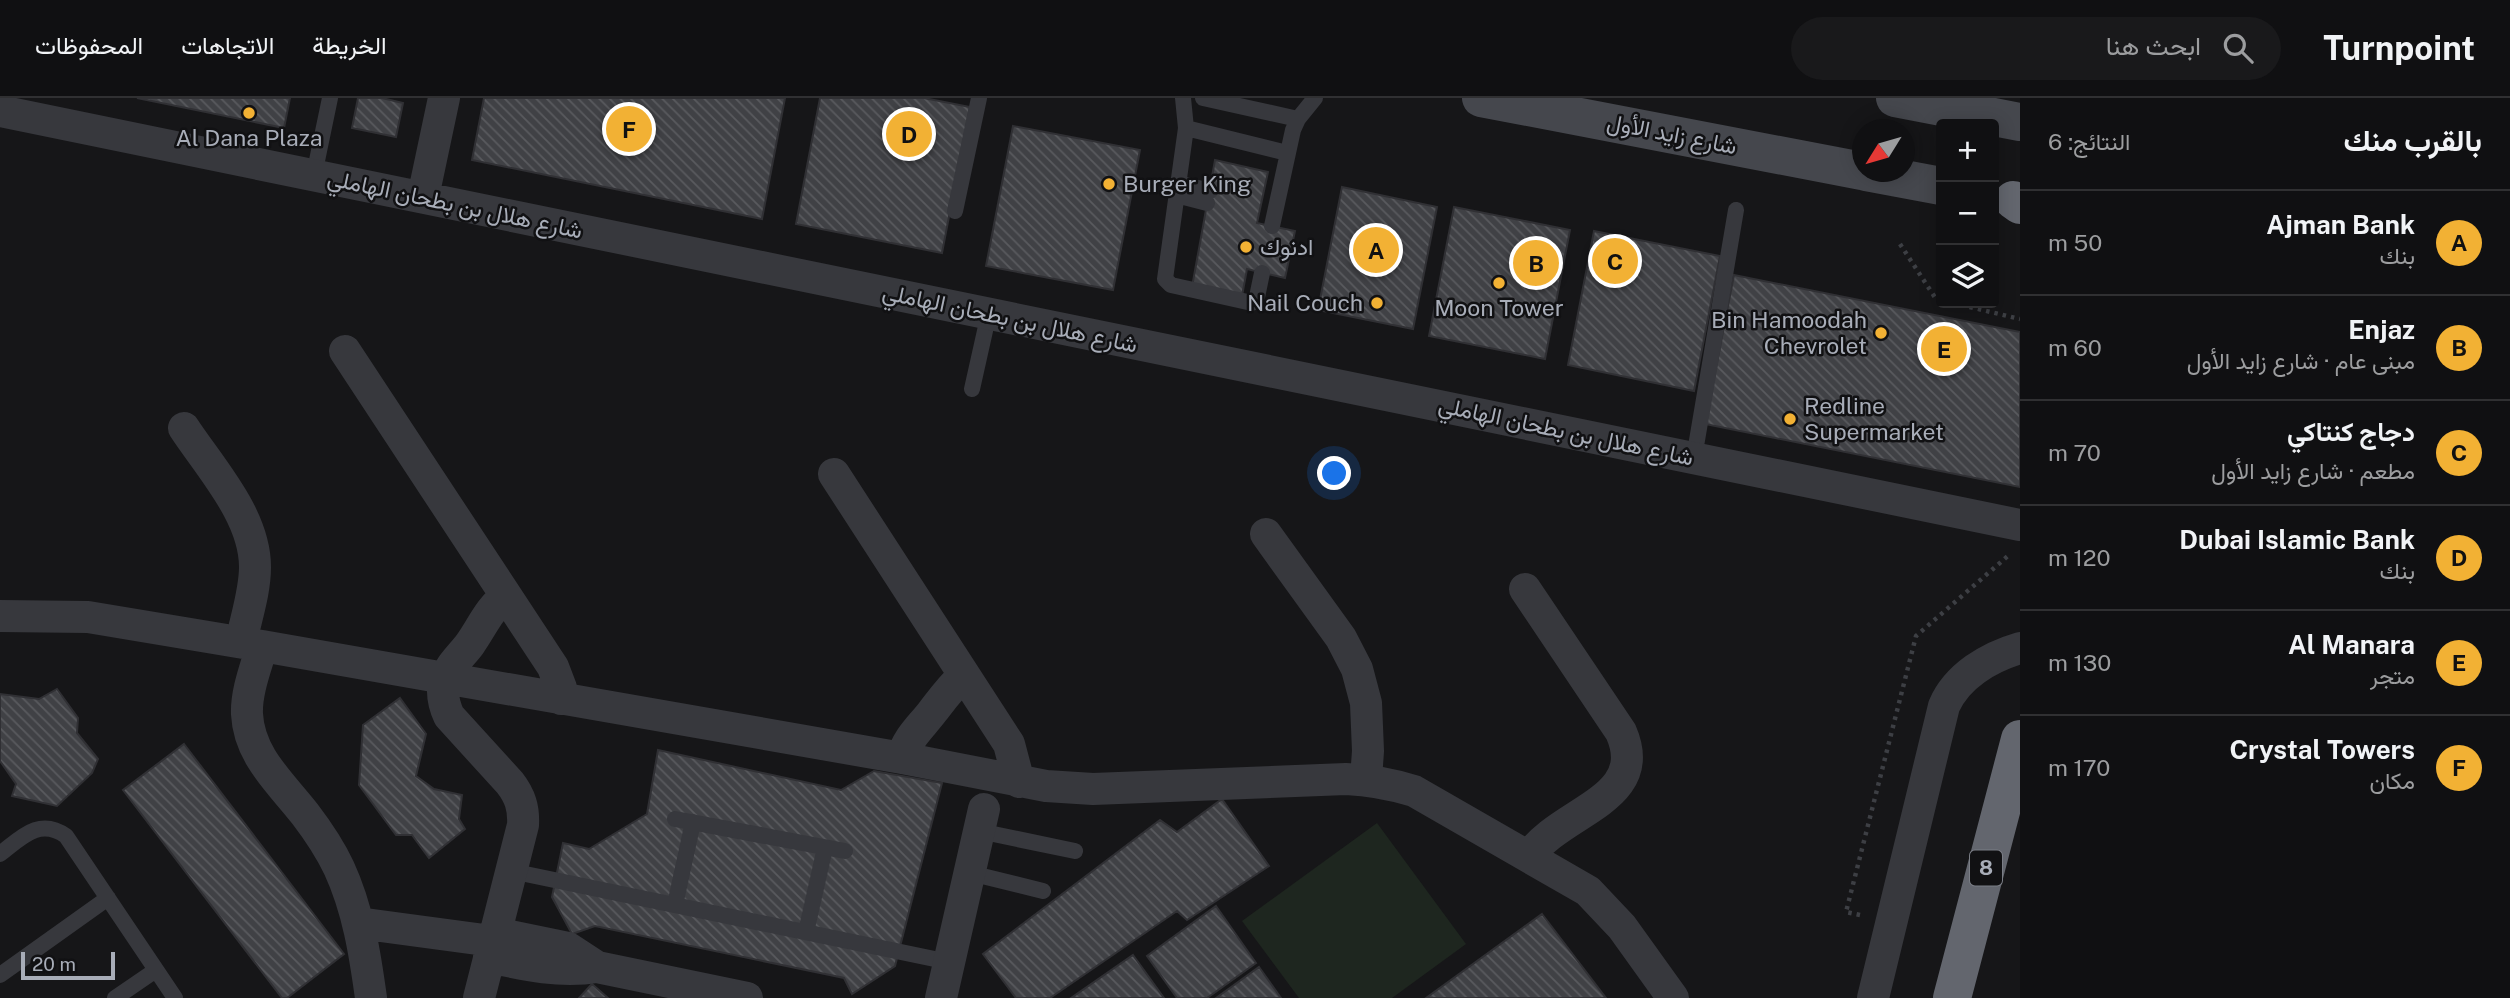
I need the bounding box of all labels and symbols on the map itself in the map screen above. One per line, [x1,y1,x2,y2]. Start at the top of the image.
pin: F [606,103,652,155]
marker: Al Dana Plaza [241,105,257,121]
pin: D [886,108,932,160]
street label: شارع زايد الأول [1604,108,1739,162]
north arrow [1852,119,1915,182]
place label: Al Dana Plaza [175,124,323,151]
street label: شارع هلال بن بطحان الهاملي [324,163,585,250]
place label: Burger King [1123,170,1251,197]
marker: Burger King [1101,176,1117,192]
pin: A [1353,224,1399,276]
place label: ادنوك [1260,233,1313,262]
pin: C [1592,235,1638,287]
pin: B [1513,237,1559,289]
marker: ادنوك [1238,239,1254,255]
marker: Moon Tower [1491,275,1507,291]
street label: شارع هلال بن بطحان الهاملي [879,277,1140,364]
place label: Nail Couch [1247,289,1363,316]
place label: Moon Tower [1434,294,1564,321]
marker: Nail Couch [1369,295,1385,311]
place label: Bin Hamoodah Chevrolet [1711,306,1867,359]
pin: E [1921,323,1967,375]
marker: Bin Hamoodah Chevrolet [1873,325,1889,341]
street label: شارع هلال بن بطحان الهاملي [1435,390,1696,477]
place label: Redline Supermarket [1804,392,1944,445]
marker: Redline Supermarket [1782,411,1798,427]
your location [1317,456,1351,490]
road number: 8 [1970,850,2002,886]
scale bar [21,949,116,981]

